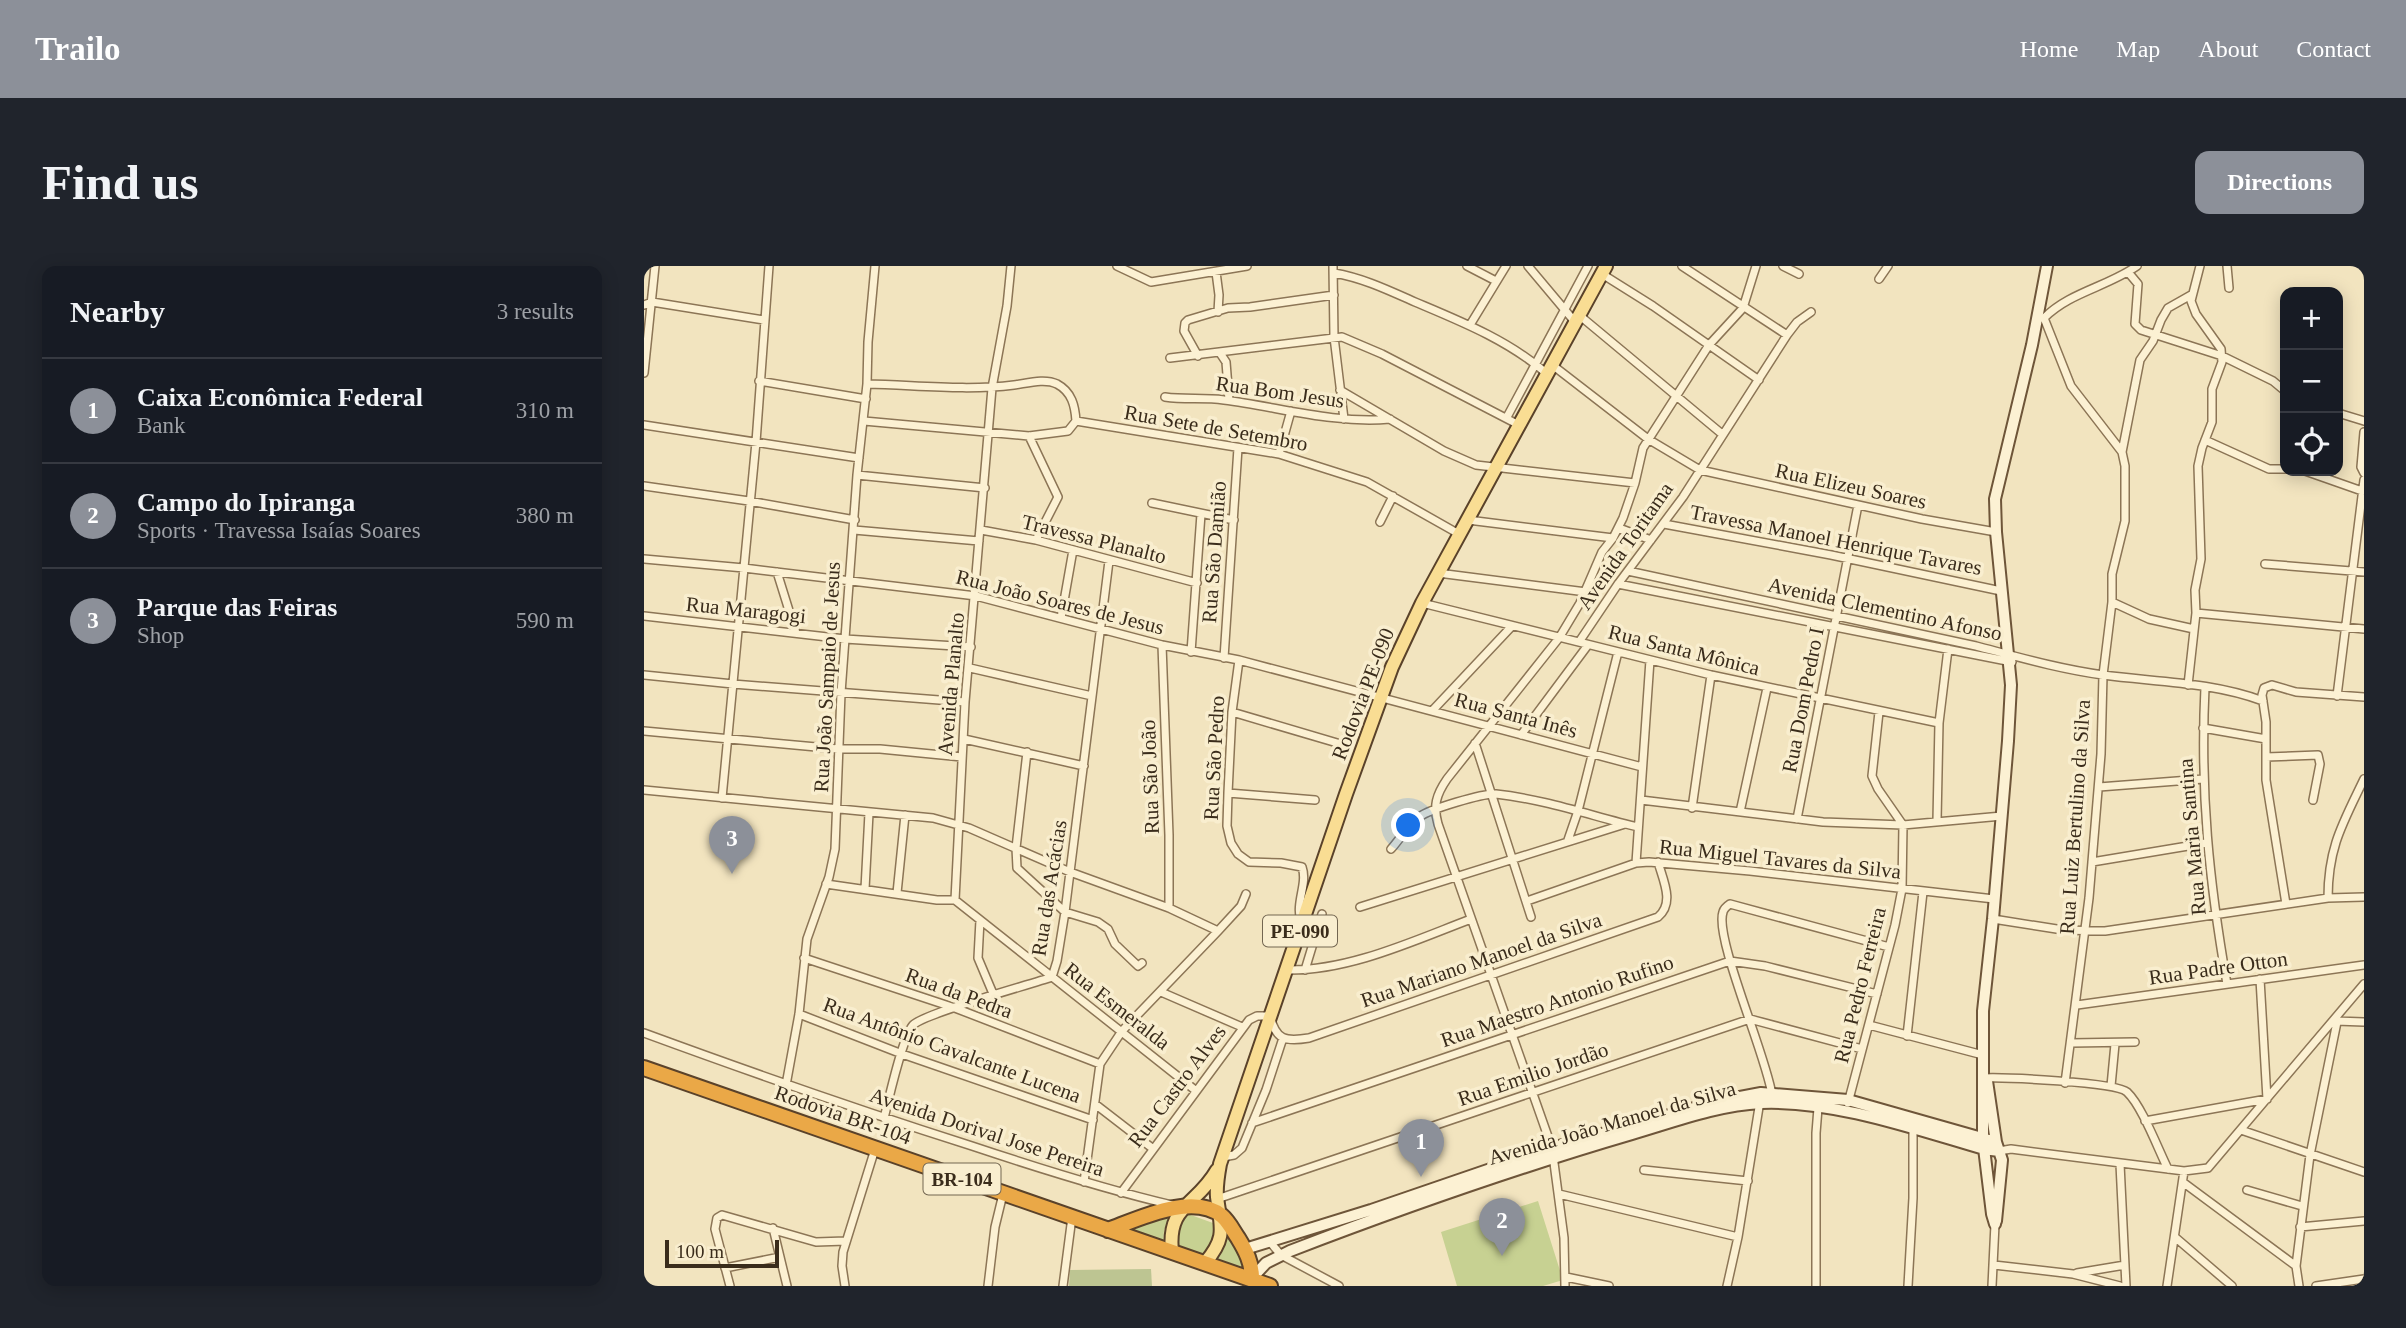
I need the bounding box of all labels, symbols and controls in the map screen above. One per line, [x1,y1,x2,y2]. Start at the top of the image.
text: Trailo [35,31,121,67]
text: Home [2020,36,2078,62]
text: Map [2116,36,2160,62]
text: About [2198,36,2258,62]
text: Contact [2296,36,2371,62]
button: Directions [2195,151,2364,214]
text: Find us [42,155,199,210]
map controls [2280,287,2343,476]
button: + [2280,287,2343,350]
text: Nearby [70,295,165,328]
text: 3 results [497,299,574,324]
button: − [2280,350,2343,413]
street label: Rua Bom Jesus [1214,371,1346,413]
text: Caixa Econômica Federal [137,383,423,412]
text: 1 [87,398,99,423]
text: 310 m [516,398,574,423]
street label: Rua Sete de Setembro [1122,400,1310,456]
text: Bank [137,413,186,438]
button: locate [2280,413,2343,476]
street label: Rua Elizeu Soares [1773,458,1929,514]
street label: Avenida Toritama [1572,477,1678,614]
street label: Rua São Damião [1197,480,1231,624]
text: Campo do Ipiranga [137,488,355,517]
street label: Travessa Manoel Henrique Tavares [1688,500,1984,580]
text: 2 [87,503,99,528]
text: 380 m [516,503,574,528]
street label: Travessa Planalto [1019,509,1169,569]
text: Sports · Travessa Isaías Soares [137,518,421,543]
street label: Rua João Sampaio de Jesus [809,561,845,793]
street label: Rua João Soares de Jesus [954,565,1166,639]
street label: Avenida Clementino Afonso [1766,572,2004,646]
street label: Rua Maragogi [685,592,807,628]
text: Parque das Feiras [137,593,337,622]
text: 3 [87,608,99,633]
text: 590 m [516,608,574,633]
street label: Avenida Planalto [933,611,969,757]
street label: Rua Santa Mônica [1606,620,1763,681]
text: Shop [137,623,184,648]
street label: Rodovia PE-090 [1327,625,1399,763]
street label: Rua Dom Pedro I [1777,625,1829,775]
street label: Rua Santa Inês [1452,687,1580,743]
street label: Rua São Pedro [1199,695,1229,821]
street label: Rua Luiz Bertulino da Silva [2055,698,2095,935]
street label: Rua São João [1136,719,1164,835]
street label: Rua Maria Santina [2173,757,2211,916]
your location [1391,808,1425,842]
pin: 3 [709,816,755,874]
street label: Rua das Acácias [1026,818,1072,958]
street label: Rua Miguel Tavares da Silva [1658,834,1903,884]
street label: Rua Pedro Ferreira [1829,904,1891,1065]
street label: Rua Mariano Manoel da Silva [1357,907,1605,1013]
road number: PE-090 [1263,916,1337,946]
street label: Rua Padre Otton [2147,946,2289,990]
street label: Rua Maestro Antonio Rufino [1438,950,1676,1052]
street label: Rua Esmeralda [1059,957,1175,1055]
street label: Rua da Pedra [902,963,1016,1024]
street label: Rua Antônio Cavalcante Lucena [820,992,1085,1108]
street label: Rua Castro Alves [1123,1020,1231,1152]
street label: Rua Emilio Jordão [1455,1037,1611,1111]
street label: Avenida João Manoel da Silva [1486,1076,1739,1170]
street label: Rodovia BR-104 [772,1080,915,1150]
street label: Avenida Dorival Jose Pereira [867,1083,1108,1181]
pin: 1 [1398,1119,1444,1177]
road number: BR-104 [924,1163,1000,1194]
pin: 2 [1479,1198,1525,1256]
scale bar [665,1237,779,1269]
text: 100 m [676,1241,724,1262]

